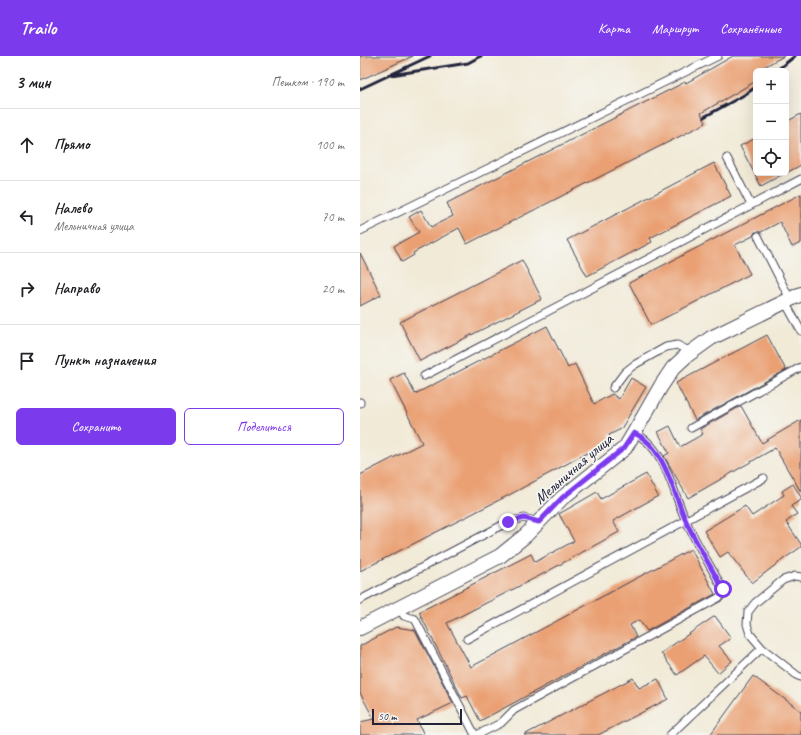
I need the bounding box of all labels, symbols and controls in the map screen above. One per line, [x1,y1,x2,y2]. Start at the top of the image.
text: Trailo [20,16,56,40]
text: Карта [598,20,630,37]
text: Маршрут [652,20,698,37]
text: Сохранённые [720,20,781,37]
map controls [753,68,789,176]
button: + [753,68,789,104]
text: 3 мин [16,72,51,93]
text: Пешком · 190 m [271,74,344,90]
button: − [753,104,789,140]
icon: ahead [16,134,38,156]
text: Прямо [54,135,90,154]
text: 100 m [316,137,344,153]
button: locate [753,140,789,176]
text: Налево [54,199,92,218]
icon: left [16,206,38,228]
text: 70 m [322,209,344,225]
text: Мельничная улица [54,218,134,234]
icon: right [16,278,38,300]
text: Направо [54,279,100,298]
text: 20 m [322,281,344,297]
icon: arrive [16,350,38,372]
text: Пункт назначения [54,351,156,370]
button: Сохранить [16,408,176,445]
button: Поделиться [184,408,344,445]
street label: Мельничная улица [530,428,618,508]
route end [499,513,517,531]
route start [714,580,732,598]
scale bar [372,707,462,726]
text: 50 m [378,709,397,723]

